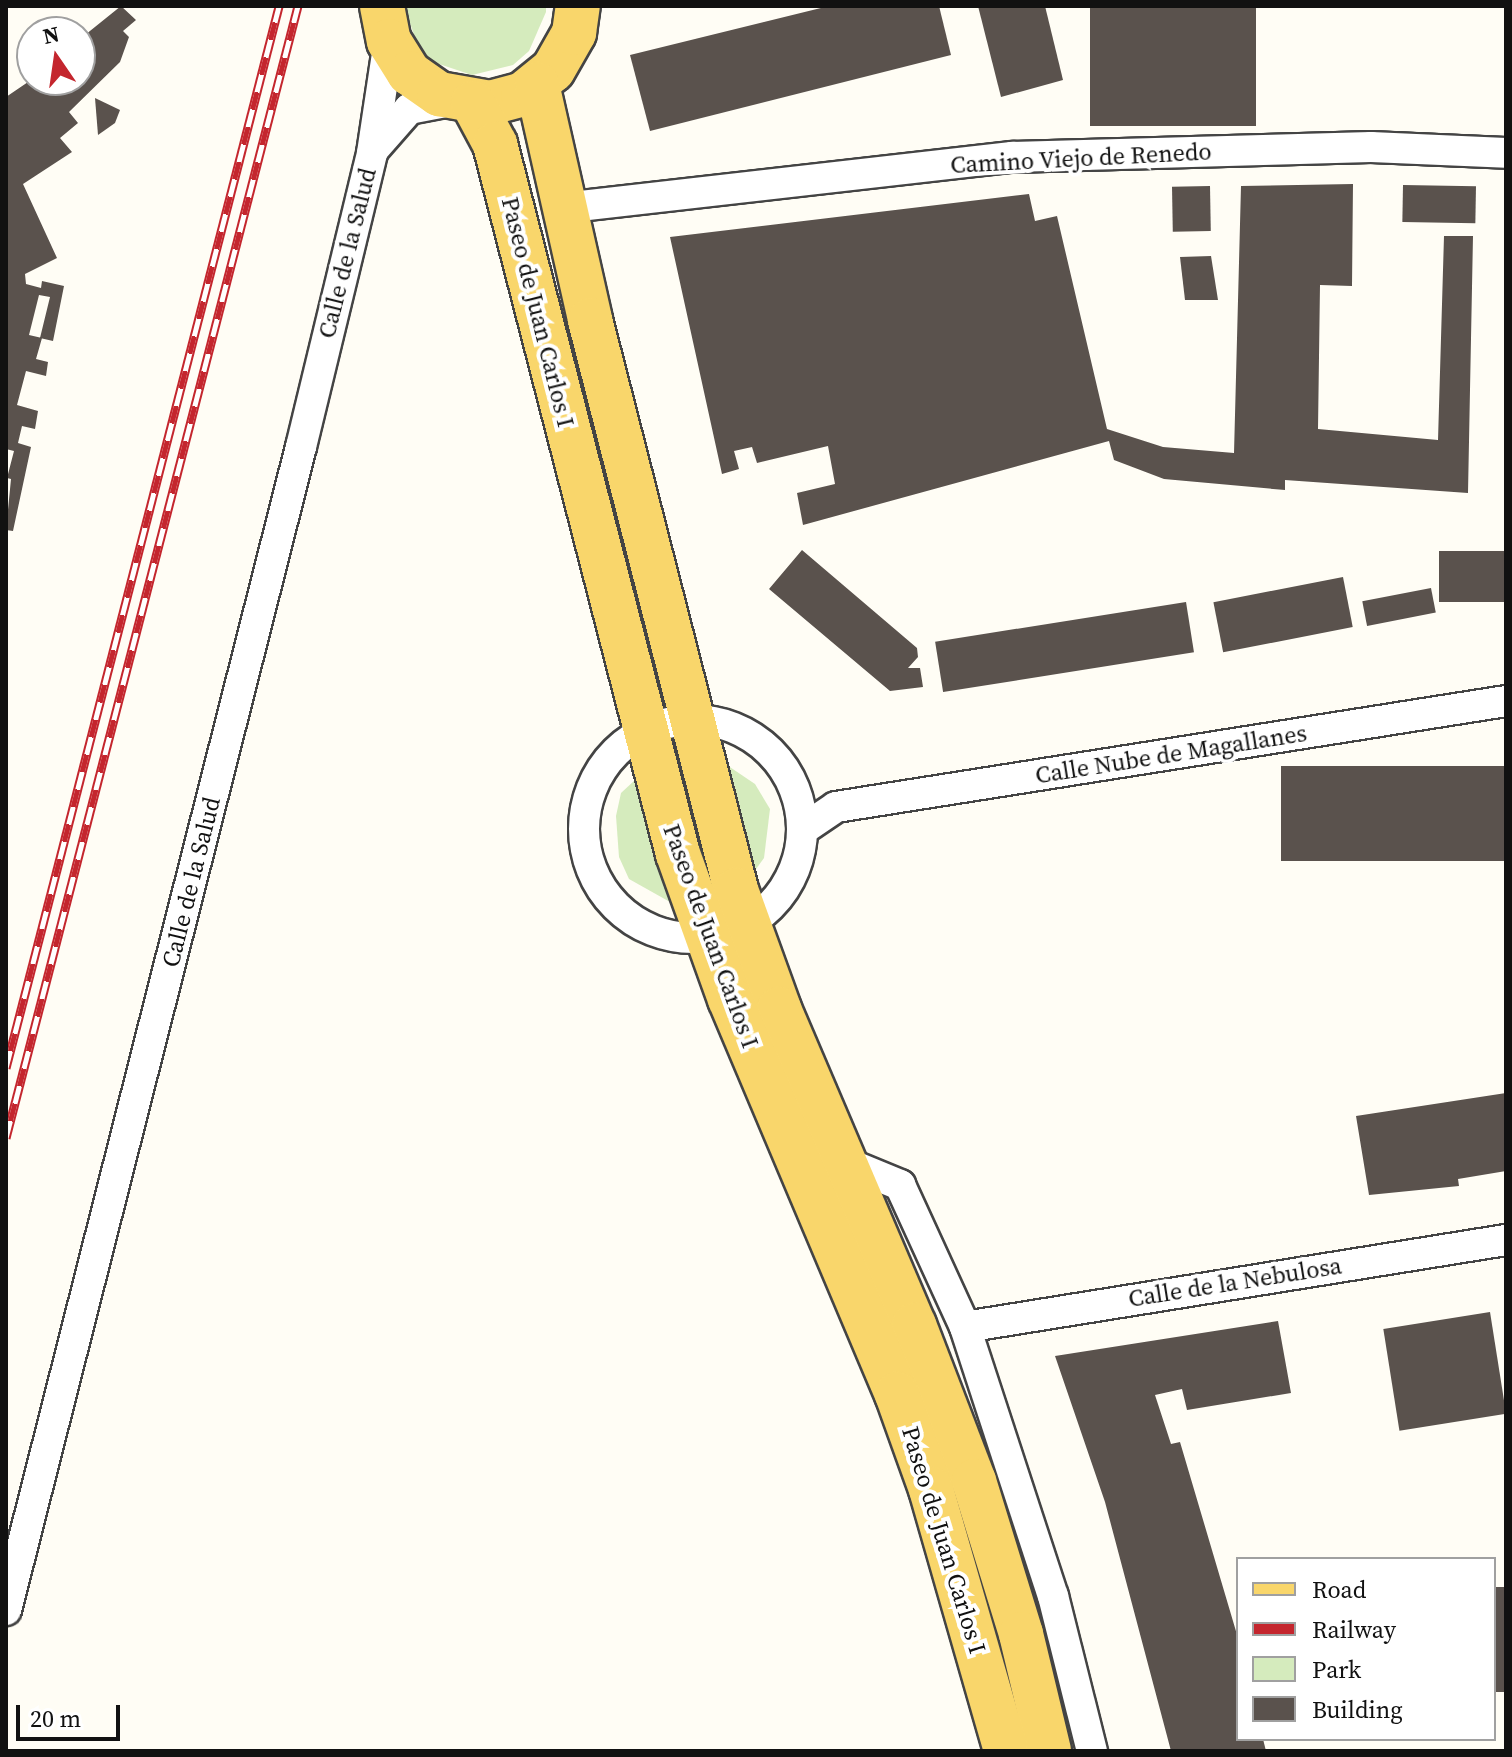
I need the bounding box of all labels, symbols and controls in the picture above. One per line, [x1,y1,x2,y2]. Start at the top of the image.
north arrow [16,16,96,96]
text: N [40,18,62,51]
street label: Camino Viejo de Renedo [949,137,1213,179]
street label: Calle de la Salud [312,165,382,341]
street label: Paseo de Juan Carlos I [495,194,581,430]
street label: Calle Nube de Magallanes [1033,718,1309,790]
street label: Calle de la Salud [156,794,226,970]
street label: Paseo de Juan Carlos I [657,820,765,1052]
street label: Calle de la Nebulosa [1126,1251,1344,1313]
street label: Paseo de Juan Carlos I [896,1423,992,1657]
legend [1236,1557,1496,1741]
text: Road [1312,1573,1366,1606]
text: Railway [1312,1613,1396,1646]
text: Park [1312,1653,1361,1686]
scale bar [20,1689,124,1739]
text: Building [1312,1693,1403,1726]
text: 20 m [30,1702,81,1735]

